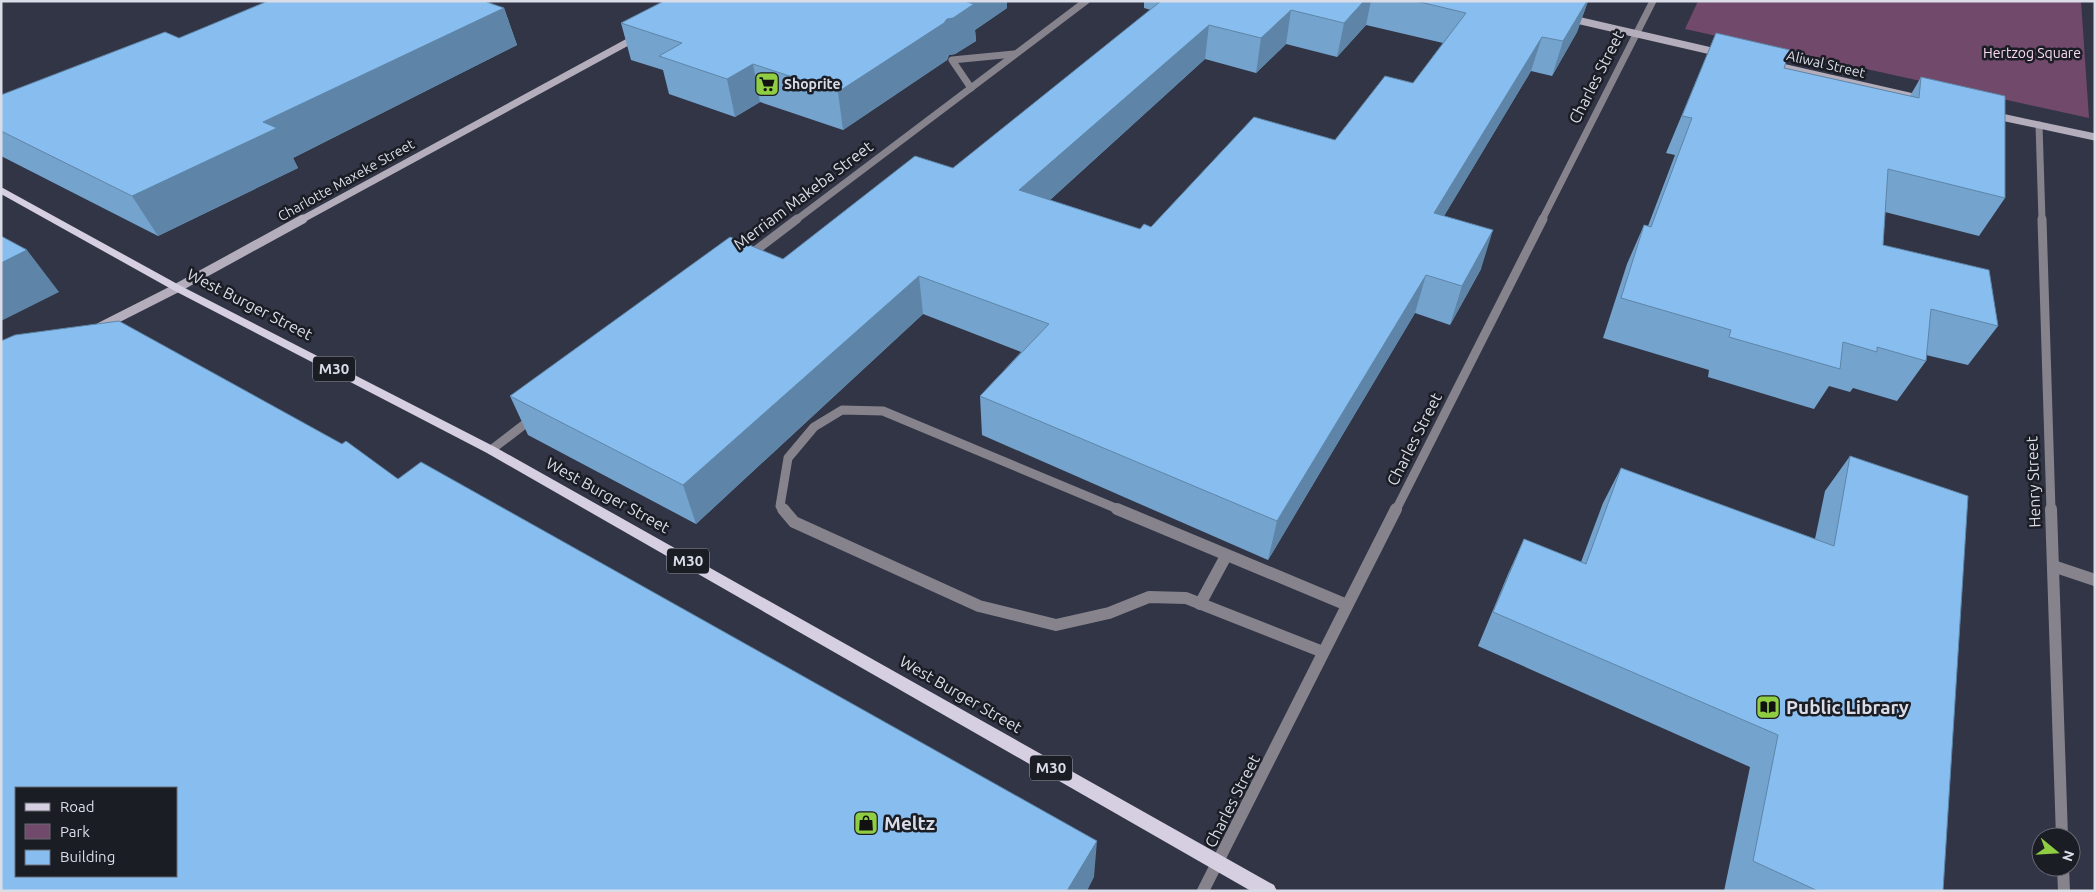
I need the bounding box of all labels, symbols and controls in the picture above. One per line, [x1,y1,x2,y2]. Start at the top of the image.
street label: Charles Street [1565,27,1627,126]
park label: Hertzog Square [1983,45,2081,61]
street label: Aliwal Street [1785,47,1867,81]
supermarket icon: Shoprite [754,71,780,97]
place label: Shoprite [784,76,840,92]
street label: Charlotte Maxeke Street [275,136,418,224]
street label: Merriam Makeba Street [730,136,877,253]
street label: West Burger Street [184,265,316,344]
road number: M30 [313,356,355,382]
street label: Charles Street [1383,389,1445,488]
street label: Henry Street [2022,435,2044,528]
street label: West Burger Street [543,454,673,537]
road number: M30 [667,548,709,574]
street label: West Burger Street [897,652,1026,737]
library icon: Public Library [1755,694,1781,720]
place label: Public Library [1786,696,1909,718]
street label: Charles Street [1201,751,1263,850]
road number: M30 [1030,756,1072,780]
legend [15,787,178,877]
text: Road [60,798,95,815]
shop icon: Meltz [853,810,879,836]
place label: Meltz [884,812,935,834]
text: Park [60,823,90,840]
north arrow [2031,827,2081,877]
text: Building [60,848,115,865]
text: N [2059,849,2078,863]

